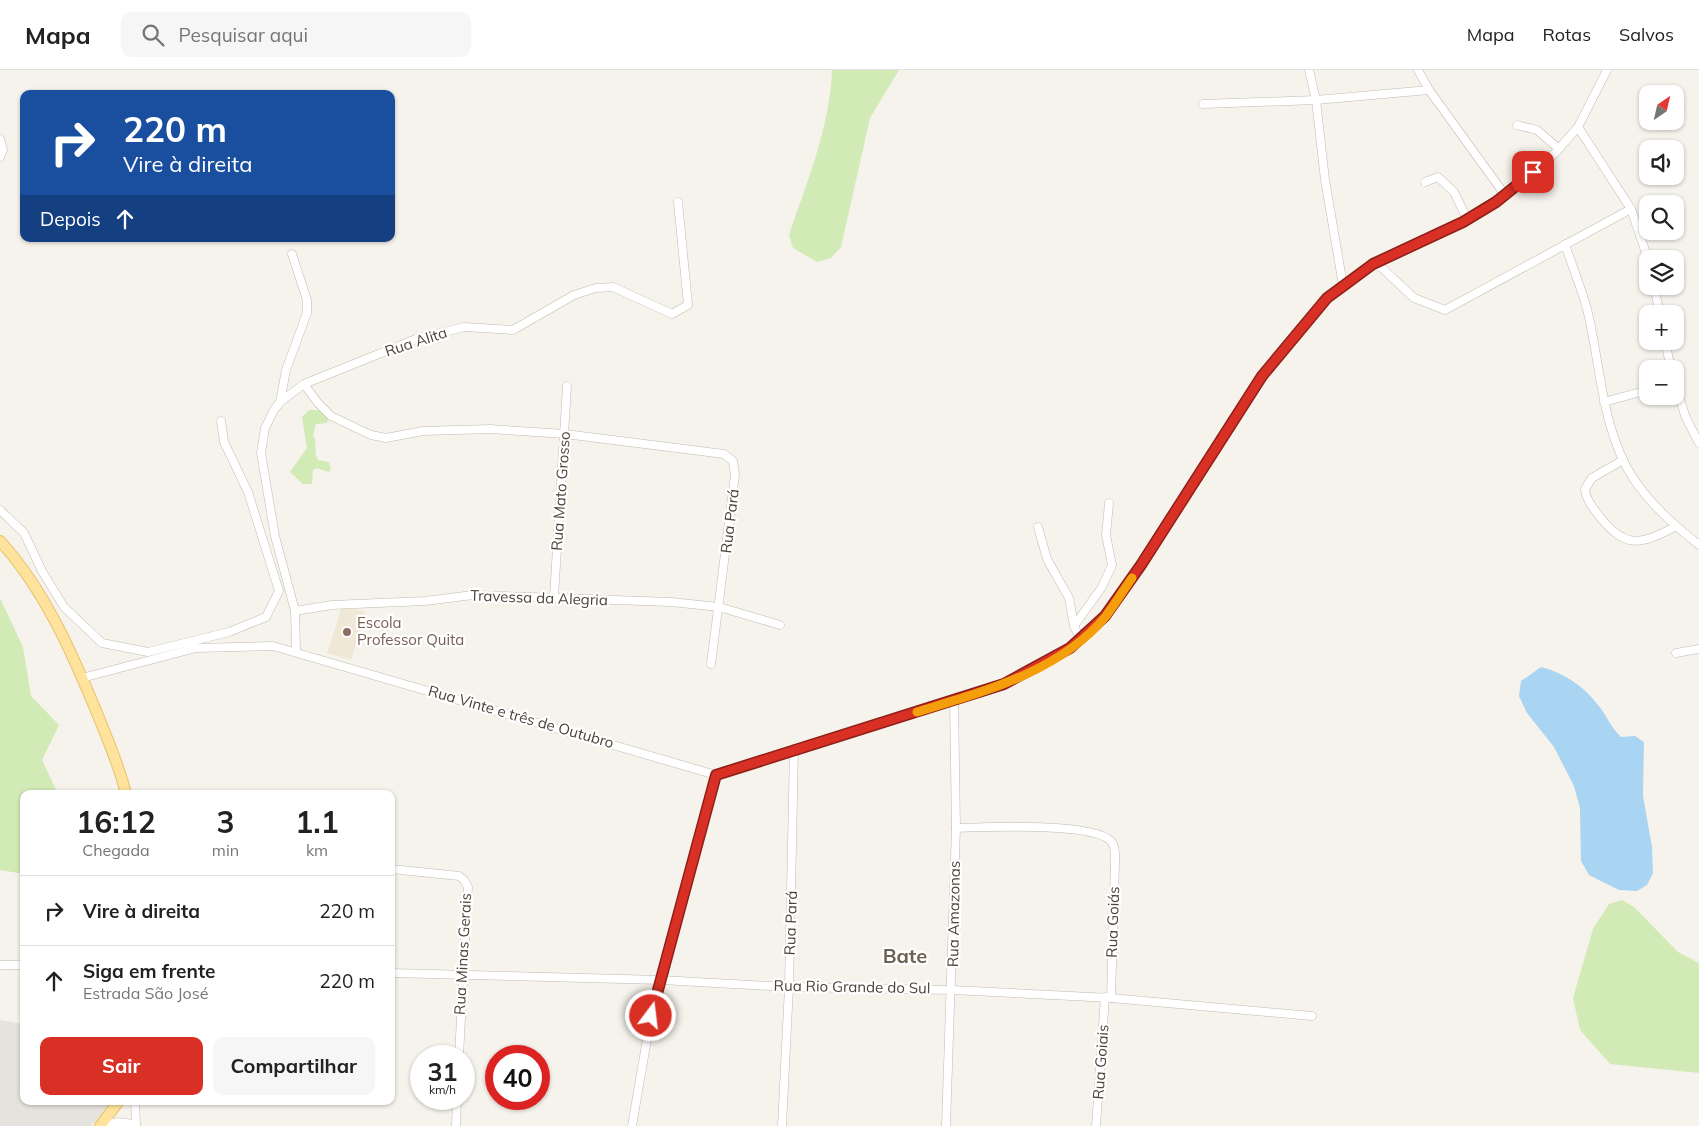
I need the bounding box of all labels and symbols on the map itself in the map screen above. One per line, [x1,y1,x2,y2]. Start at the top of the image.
north arrow [1639,85,1684,130]
pin [1512,151,1554,193]
street label: Rua Alita [382,323,449,361]
street label: Rua Mato Grosso [547,431,574,551]
street label: Rua Pará [716,488,743,554]
street label: Travessa da Alegria [470,586,608,609]
place label: Escola Professor Quita [357,613,464,649]
marker: Escola Professor Quita [341,626,353,638]
street label: Rua Vinte e três de Outubro [426,681,616,752]
street label: Rua Amazonas [943,861,964,967]
street label: Rua Goiás [1102,886,1123,958]
street label: Rua Pará [780,890,801,956]
street label: Rua Minas Gerais [450,893,475,1015]
district label: Bate [883,943,927,968]
street label: Rua Rio Grande do Sul [774,976,930,997]
position arrow [624,989,676,1041]
street label: Rua Goiais [1088,1024,1113,1100]
speed limit sign: 40 [485,1045,550,1110]

